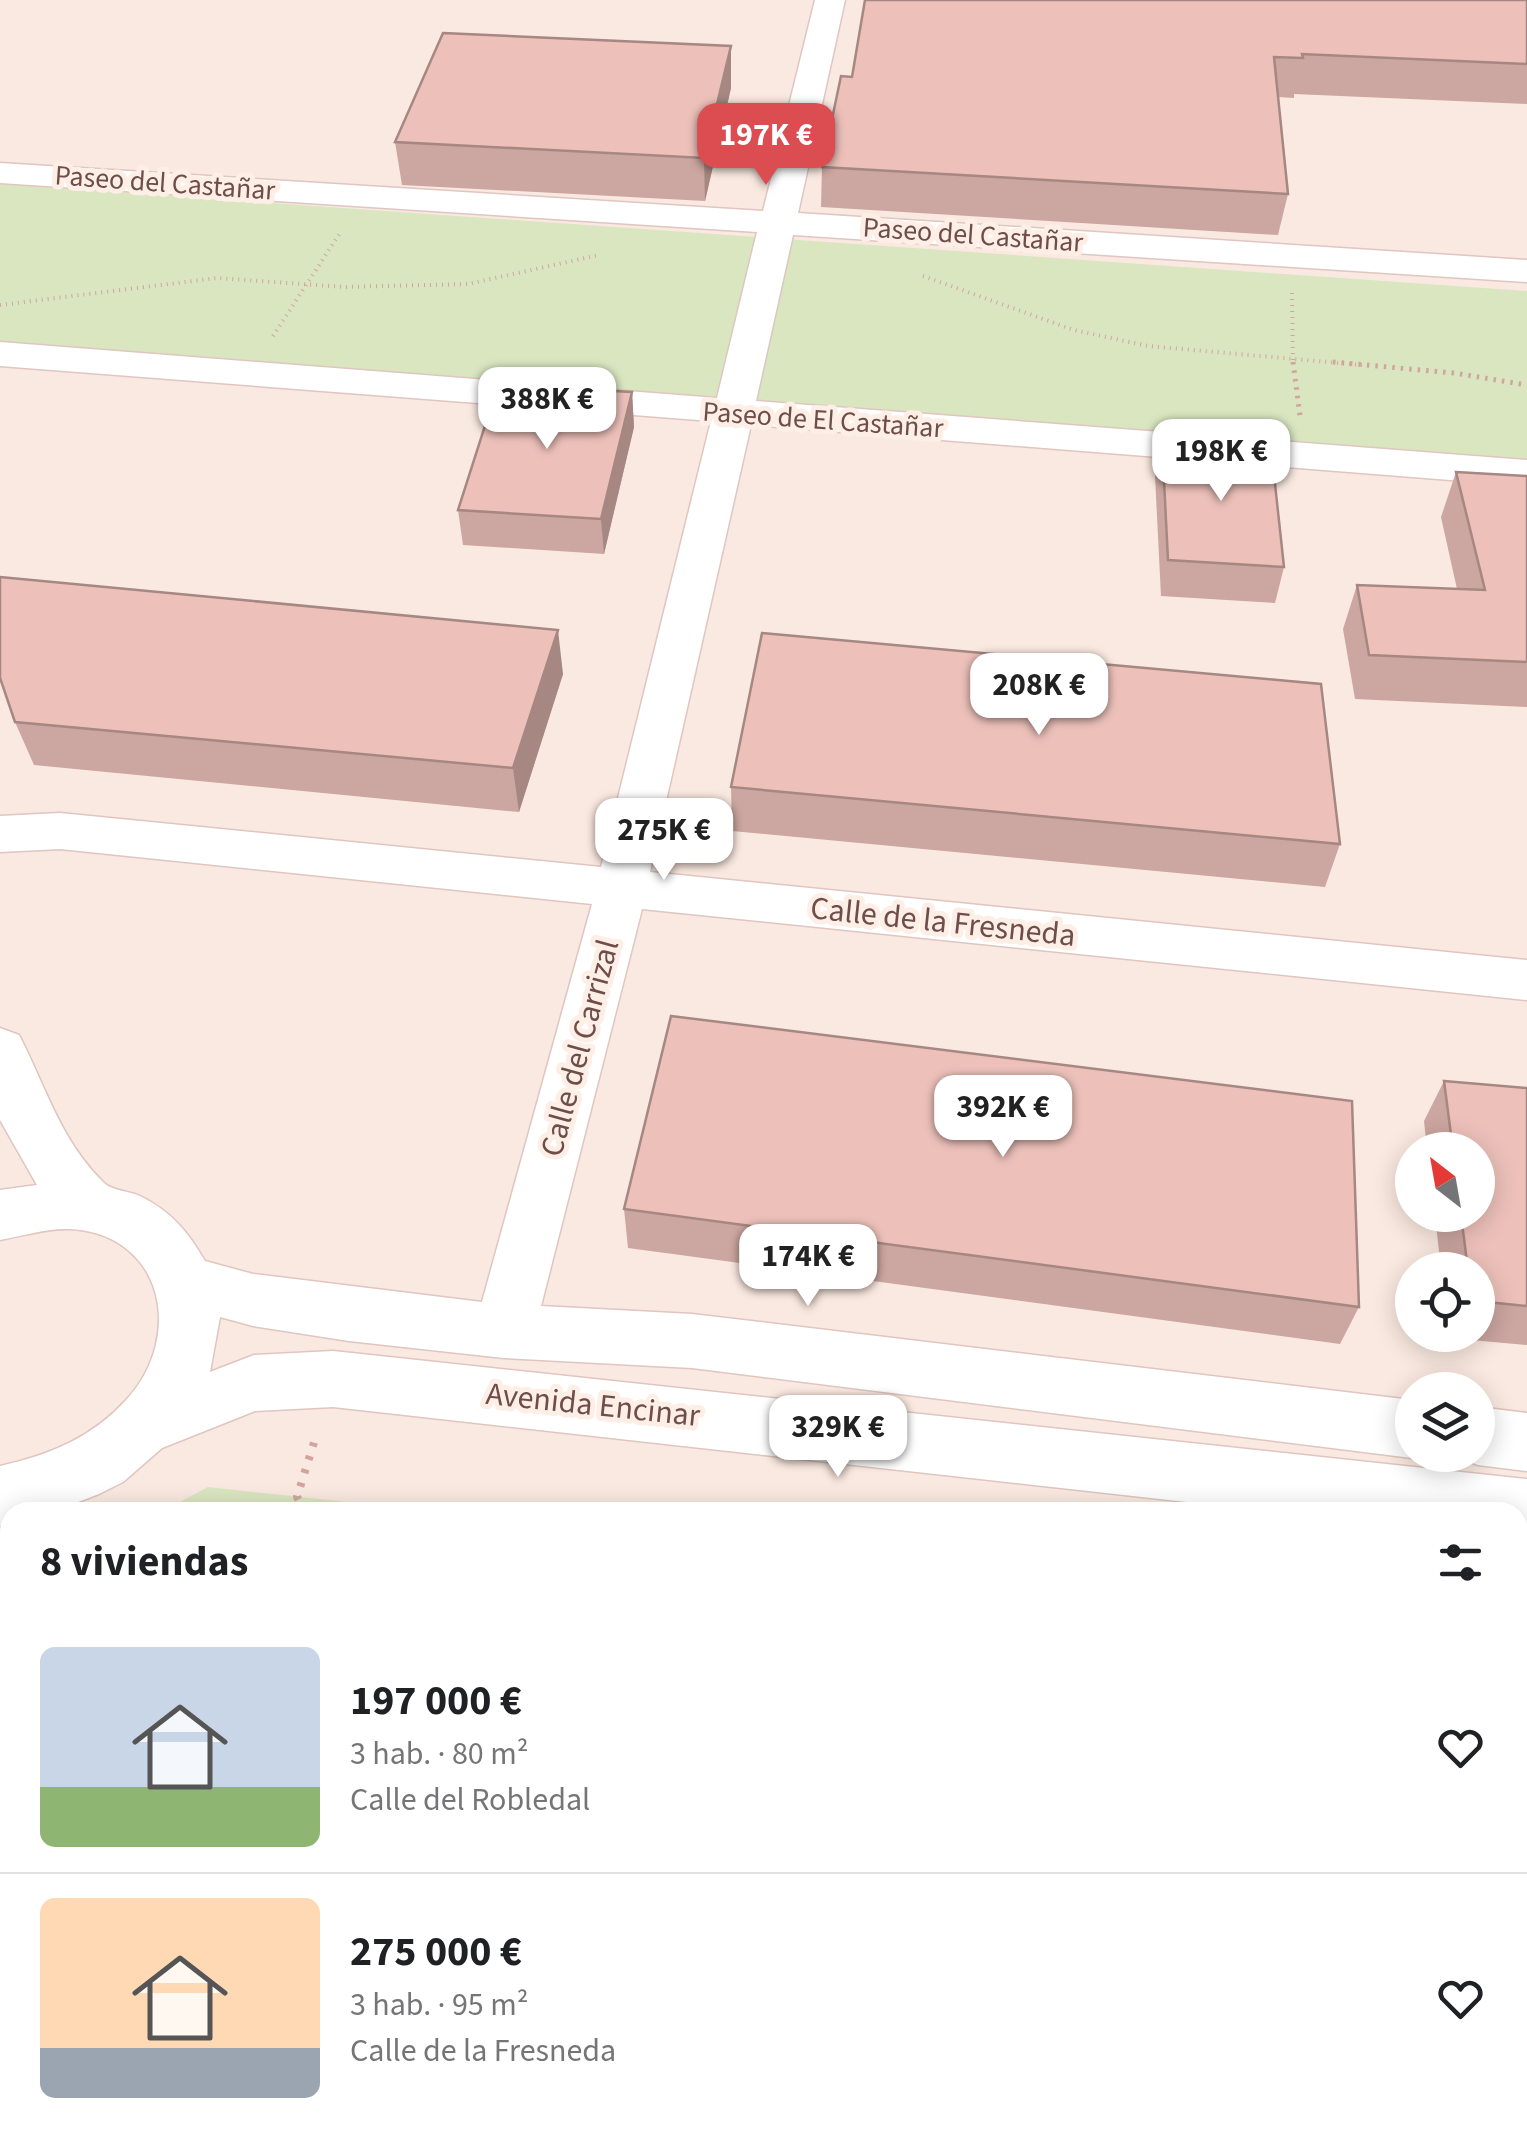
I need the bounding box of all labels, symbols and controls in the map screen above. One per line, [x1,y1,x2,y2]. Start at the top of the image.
pin: 197K € [685,103,847,188]
text: 197K € [719,112,813,158]
street label: Paseo del Castañar [54,155,277,211]
street label: Paseo del Castañar [862,207,1085,263]
pin: 388K € [466,367,628,452]
text: 388K € [500,376,594,422]
street label: Paseo de El Castañar [701,392,945,448]
pin: 198K € [1140,419,1302,504]
text: 198K € [1174,428,1268,474]
pin: 208K € [958,653,1120,738]
text: 208K € [992,662,1086,708]
pin: 275K € [583,798,745,883]
text: 275K € [617,807,711,853]
street label: Calle de la Fresneda [808,885,1078,959]
street label: Calle del Carrizal [529,934,631,1162]
pin: 392K € [922,1075,1084,1160]
text: 392K € [956,1084,1050,1130]
north arrow [1395,1132,1495,1232]
map controls [1395,1132,1495,1472]
pin: 174K € [727,1224,889,1309]
text: 174K € [761,1233,855,1279]
button: locate [1395,1252,1495,1352]
street label: Avenida Encinar [484,1371,703,1439]
button: layers [1395,1372,1495,1472]
pin: 329K € [757,1395,919,1480]
text: 329K € [791,1404,885,1450]
text: 8 viviendas [40,1532,248,1592]
icon: filters [1433,1535,1488,1590]
text: 197 000 € [350,1671,522,1731]
icon: home [120,1687,240,1807]
icon: heart [1433,1720,1488,1775]
text: 3 hab. · 80 m² [350,1731,528,1777]
text: Calle del Robledal [350,1777,590,1823]
text: 275 000 € [350,1922,522,1982]
icon: home [120,1938,240,2058]
icon: heart [1433,1971,1488,2026]
text: 3 hab. · 95 m² [350,1982,528,2028]
text: Calle de la Fresneda [350,2028,616,2074]

